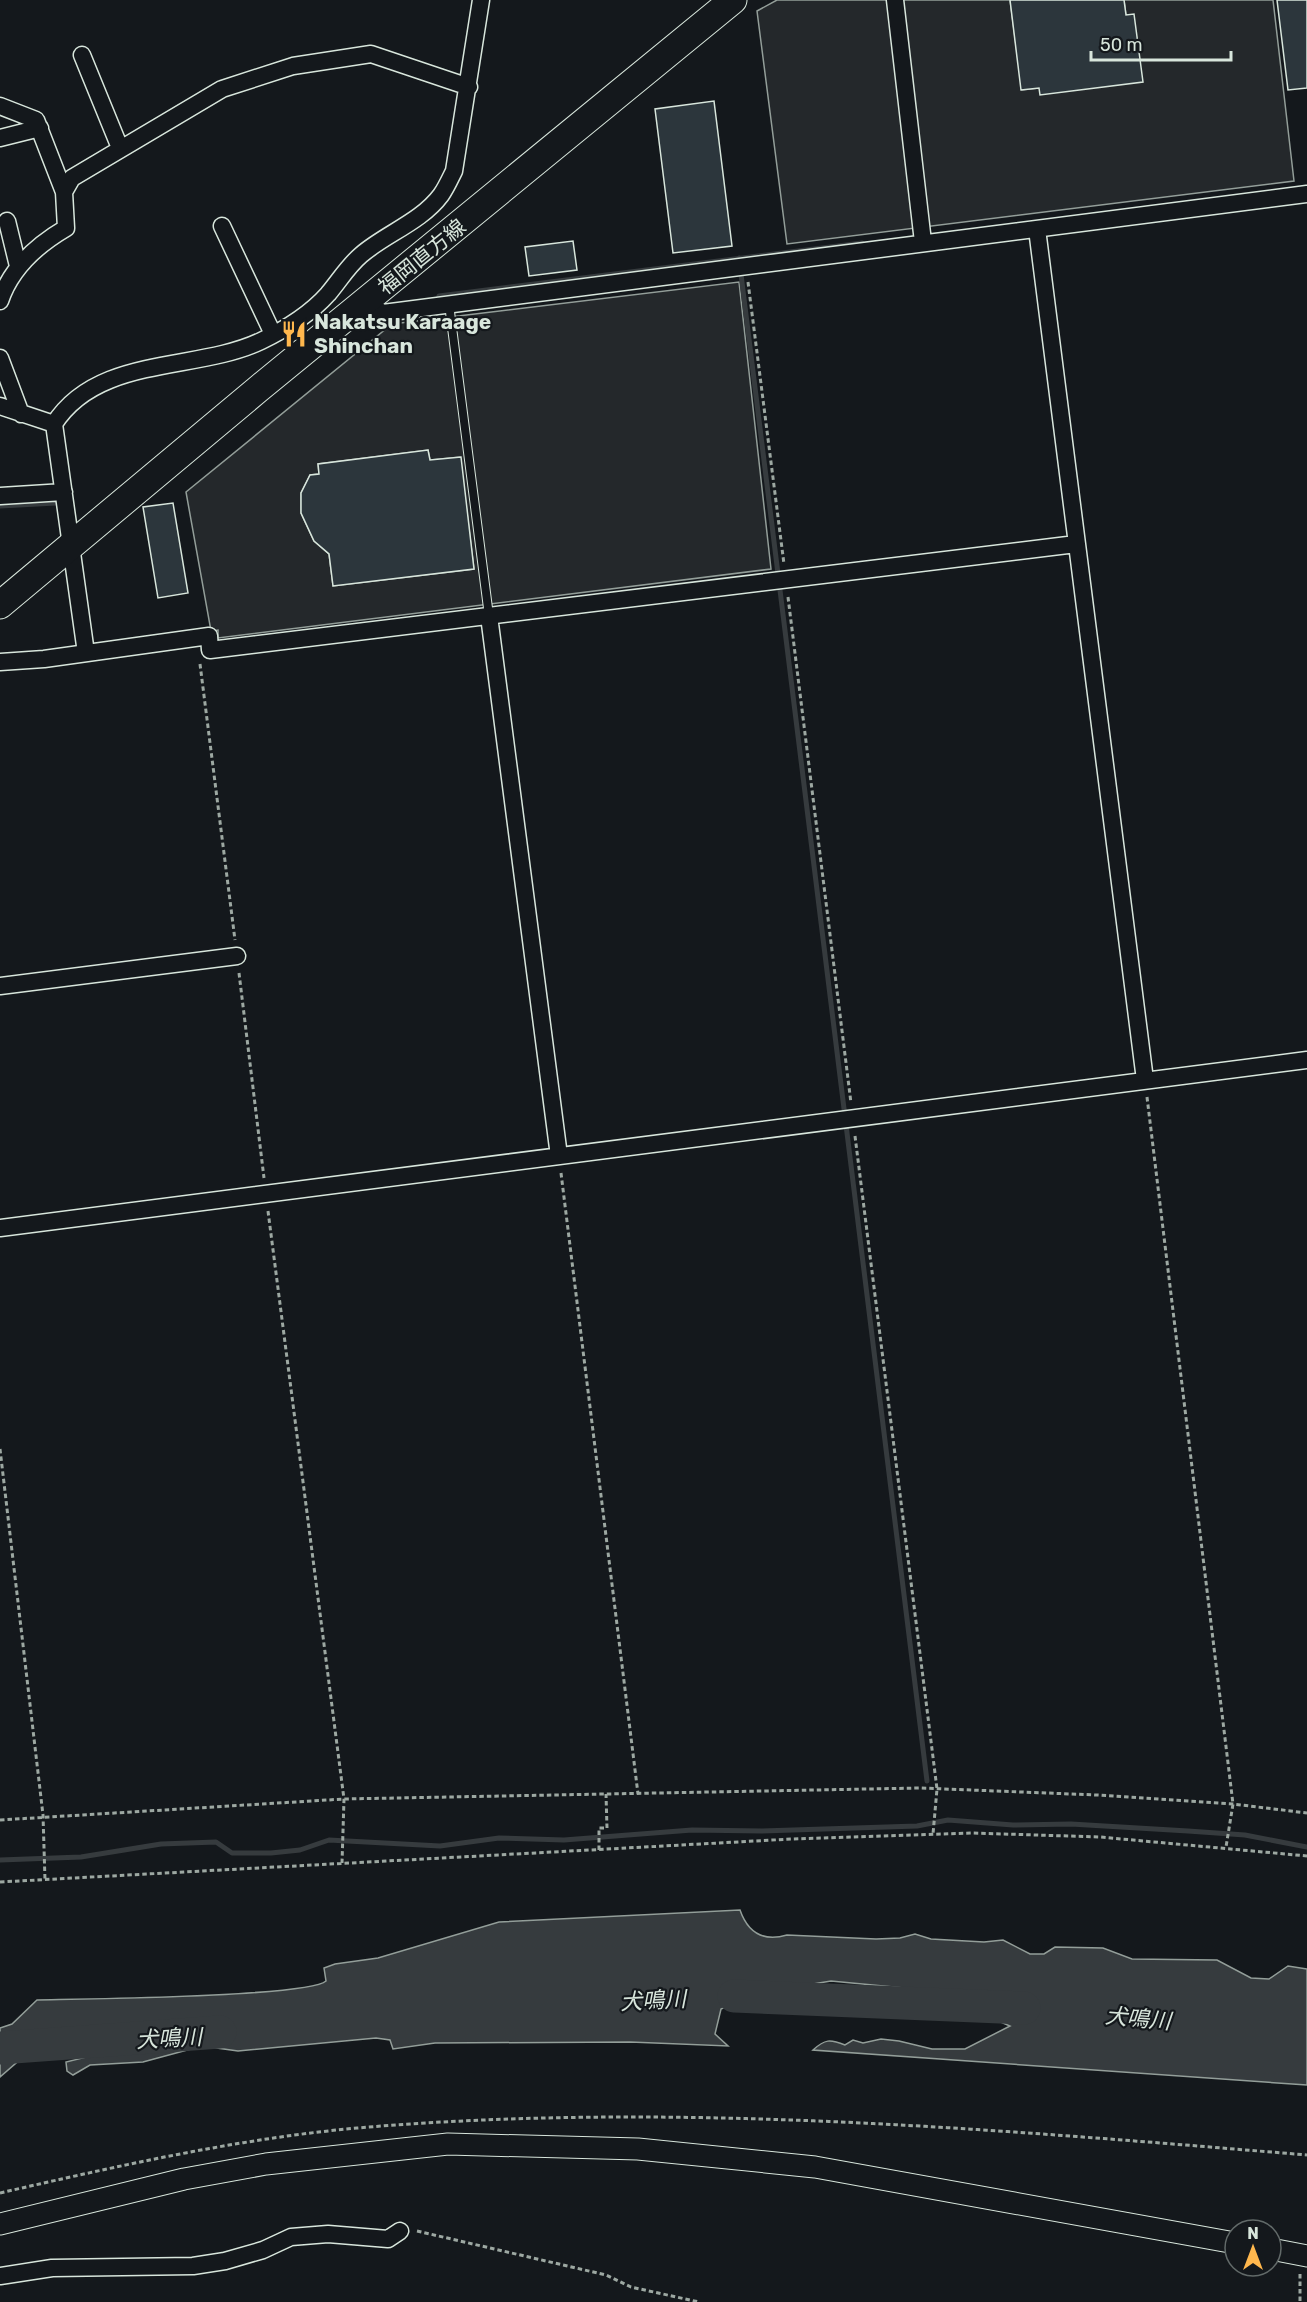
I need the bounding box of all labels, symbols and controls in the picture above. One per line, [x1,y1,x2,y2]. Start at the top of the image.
scale bar [1091,24,1230,62]
text: 50 m [1100,34,1143,56]
street label: 福岡直方線 [373,214,470,299]
place label: Nakatsu Karaage Shinchan [314,309,491,358]
restaurant icon: Nakatsu Karaage Shinchan [279,319,309,349]
water label: 犬鳴川 [619,1985,689,2016]
water label: 犬鳴川 [1104,2002,1174,2035]
water label: 犬鳴川 [135,2023,205,2054]
north arrow [1223,2218,1283,2278]
text: N [1247,2224,1259,2243]

